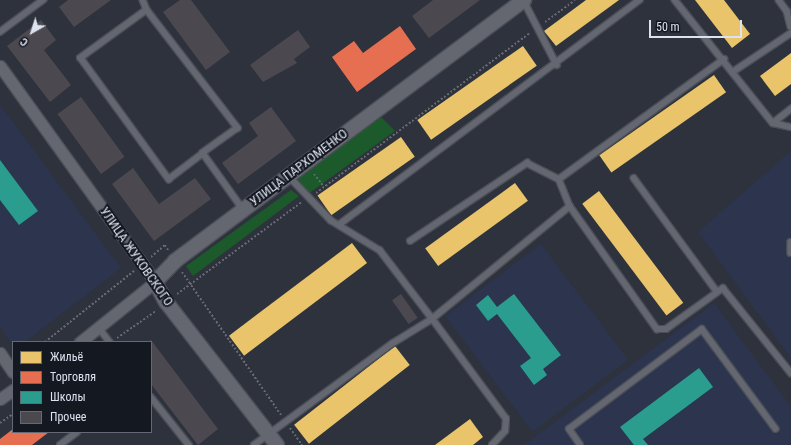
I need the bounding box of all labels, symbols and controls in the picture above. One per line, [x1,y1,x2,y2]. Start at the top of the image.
north arrow [12,12,52,52]
scale bar [651,12,744,38]
text: 50 m [656,20,680,34]
text: С [18,35,31,49]
street label: УЛИЦА ПАРХОМЕНКО [247,126,351,210]
street label: УЛИЦА ЖУКОВСКОГО [96,205,176,309]
legend [12,341,152,433]
text: Жильё [50,350,83,364]
text: Торговля [50,370,96,384]
text: Школы [50,390,86,404]
text: Прочее [50,410,86,424]

